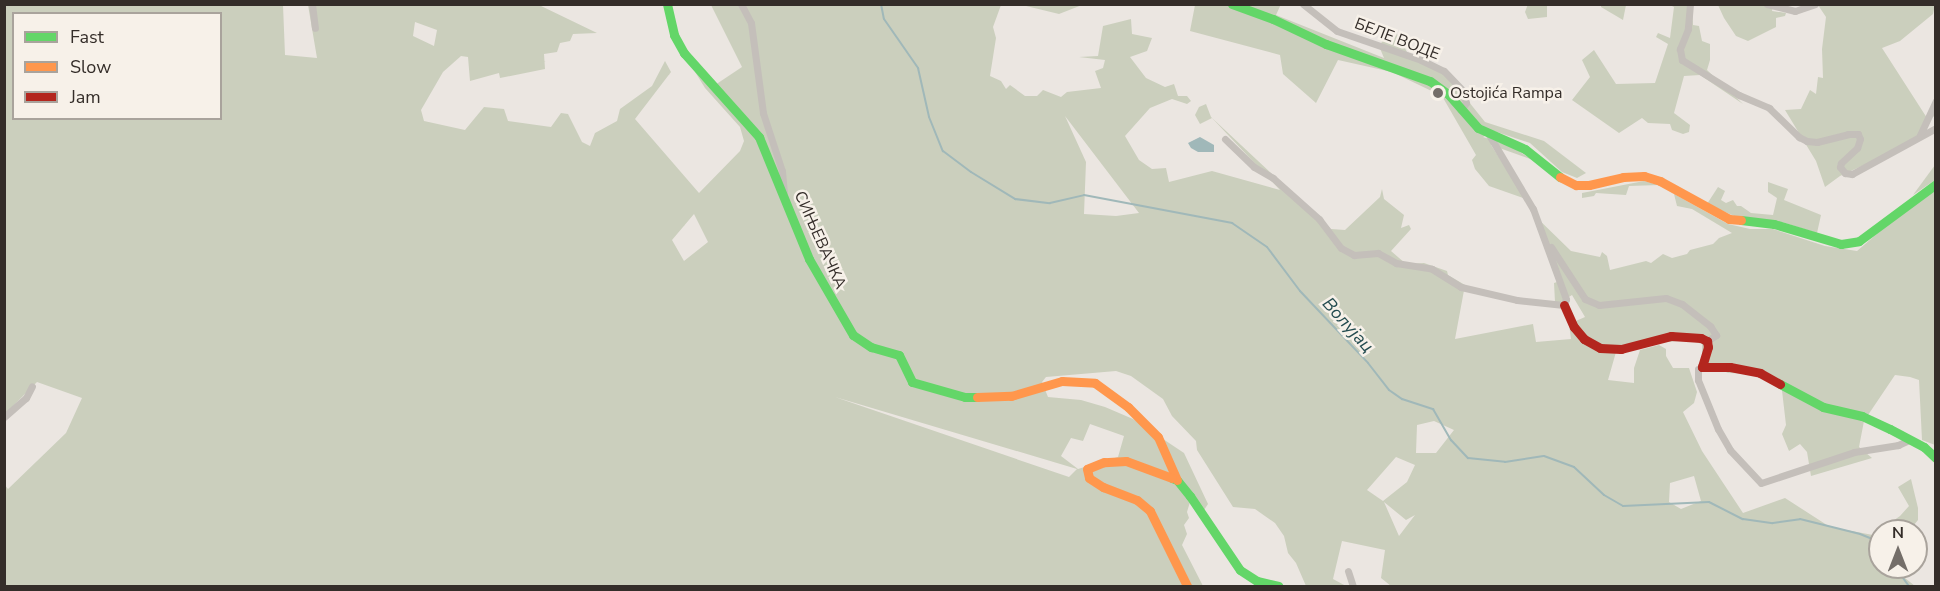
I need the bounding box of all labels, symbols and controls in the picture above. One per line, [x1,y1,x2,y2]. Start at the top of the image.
legend [12,12,222,120]
street label: БЕЛЕ ВОДЕ [1352,14,1442,64]
text: Fast [70,25,104,49]
text: Slow [70,55,111,79]
place label: Ostojića Rampa [1450,83,1562,103]
text: Jam [70,85,101,109]
marker: Ostojića Rampa [1431,86,1445,100]
street label: СИЊЕВАЧКА [790,188,850,292]
water label: Волујац [1318,293,1378,357]
north arrow [1868,519,1928,579]
text: N [1892,522,1904,544]

